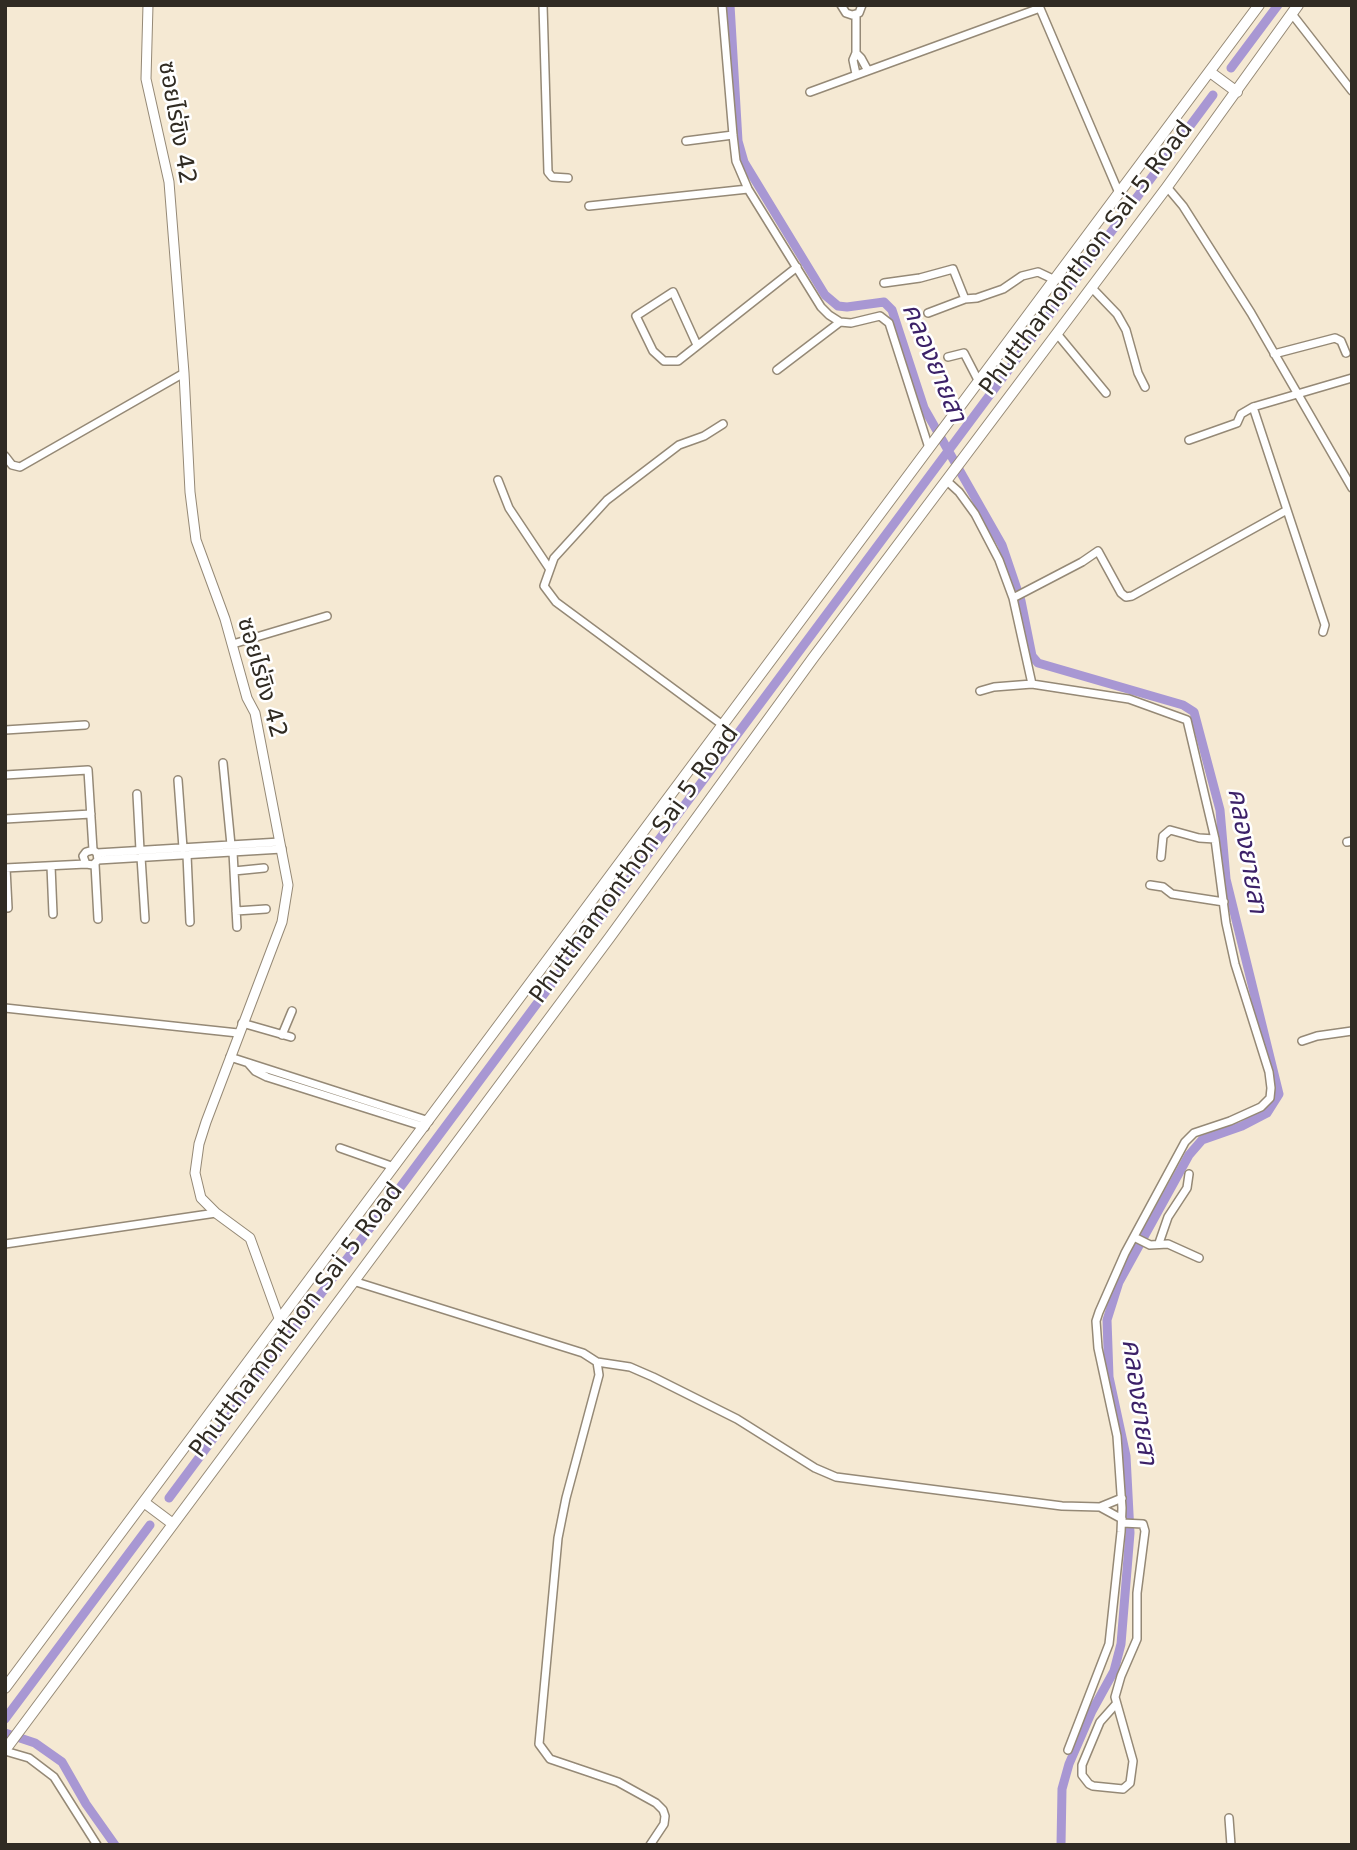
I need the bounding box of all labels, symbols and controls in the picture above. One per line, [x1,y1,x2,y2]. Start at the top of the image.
street label: ซอยไร่ขิง 42 [151,59,201,187]
street label: Phutthamonthon Sai 5 Road [974,116,1200,402]
water label: คลองยายสา [894,299,972,427]
street label: ซอยไร่ขิง 42 [230,614,292,742]
street label: Phutthamonthon Sai 5 Road [524,720,746,1010]
water label: คลองยายสา [1220,786,1272,916]
street label: Phutthamonthon Sai 5 Road [184,1178,410,1464]
water label: คลองยายสา [1114,1337,1162,1467]

